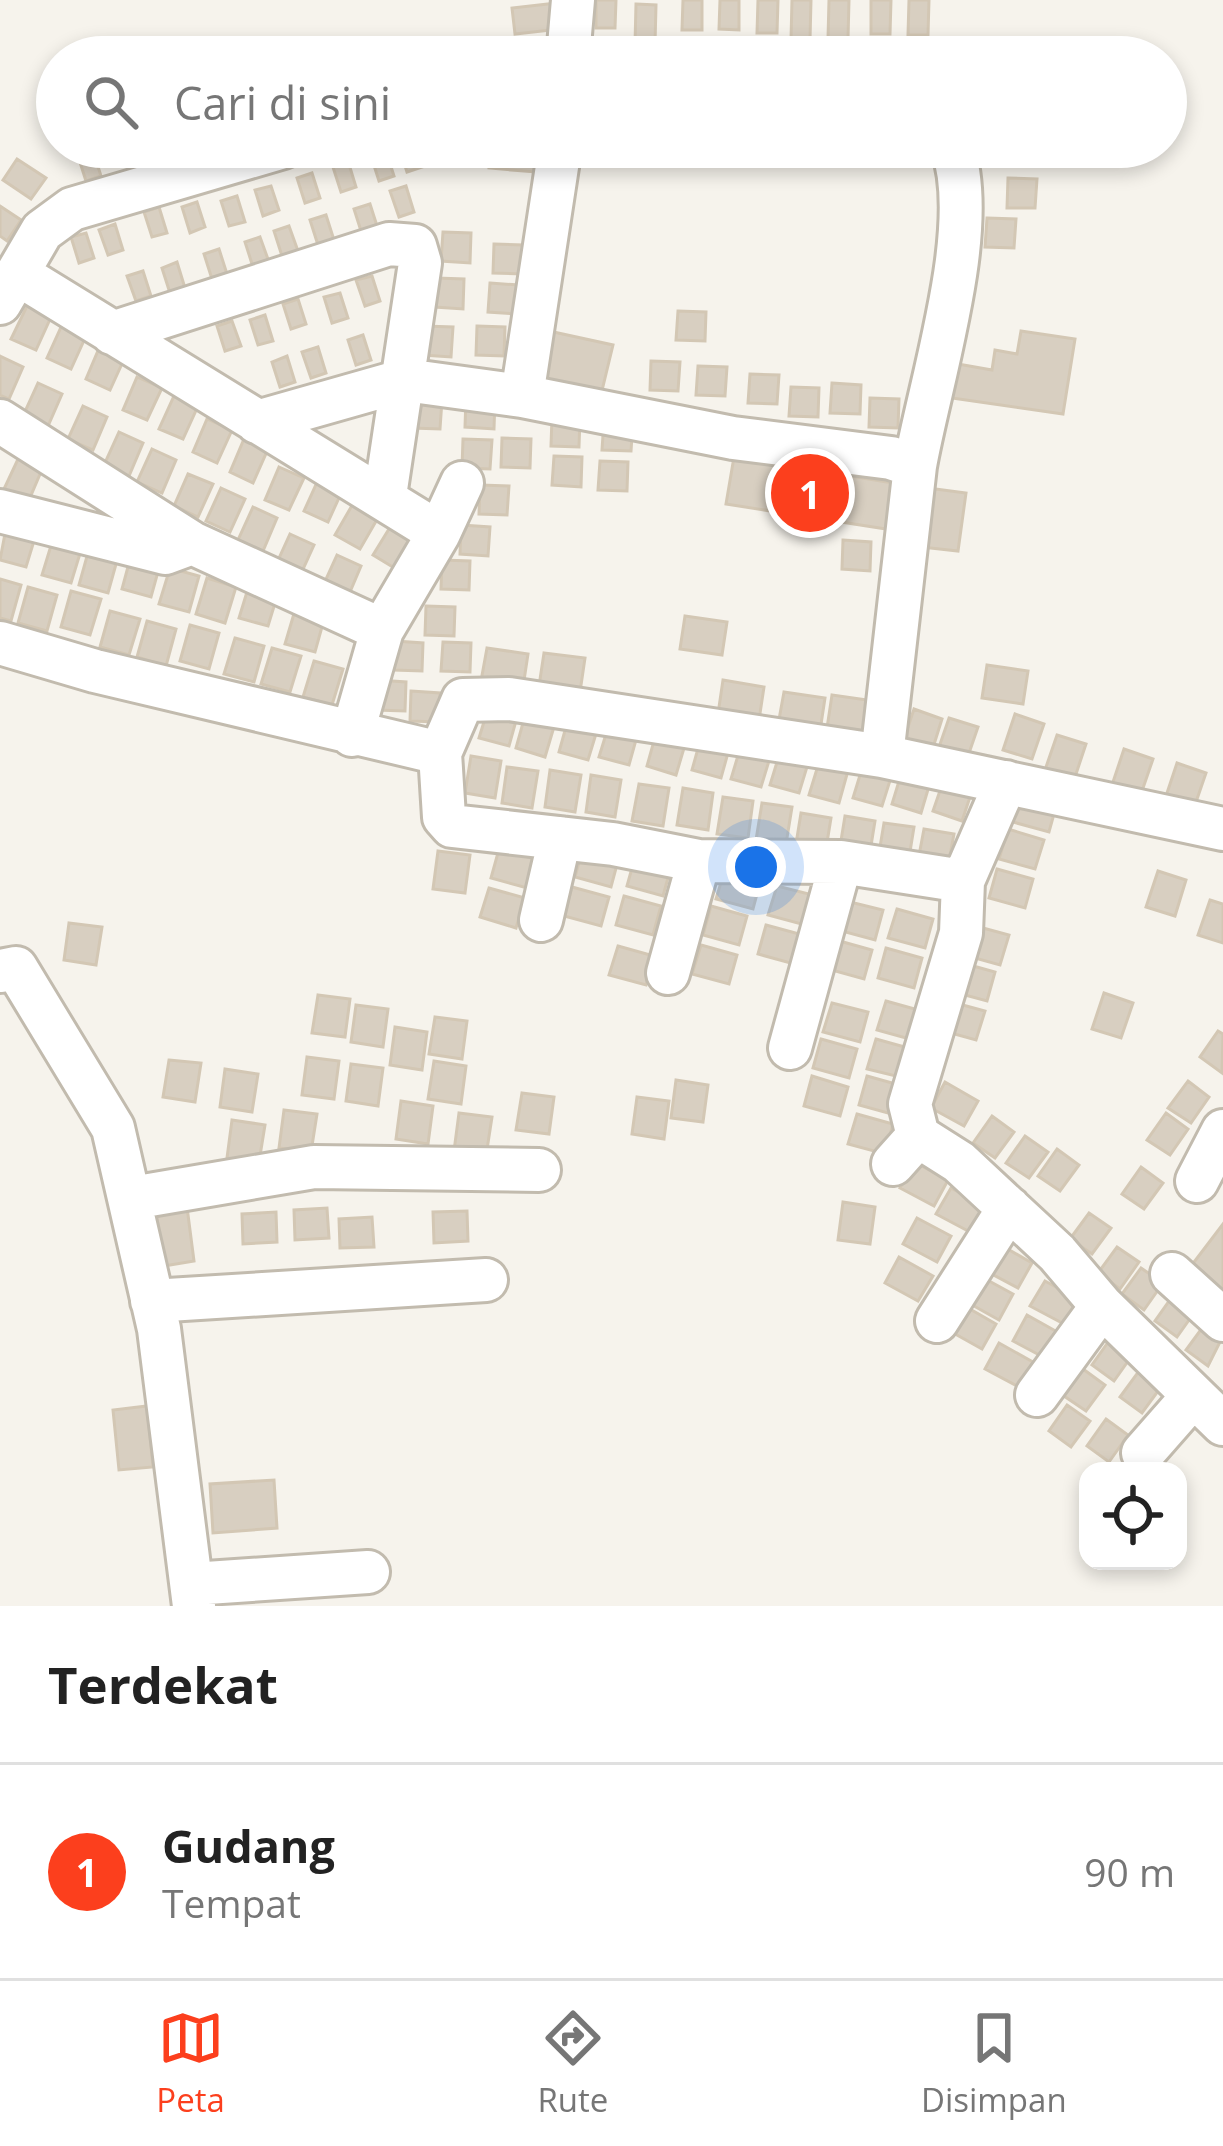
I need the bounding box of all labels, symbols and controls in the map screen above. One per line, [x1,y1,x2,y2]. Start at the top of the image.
search box [36,36,1187,168]
icon: search [78,69,144,135]
text: Cari di sini [174,72,391,133]
pin: 1 [771,448,849,538]
your location [726,837,786,897]
map controls [1079,1462,1187,1570]
button: locate [1079,1462,1187,1570]
text: Terdekat [48,1649,278,1719]
text: Gudang [162,1815,335,1876]
text: 1 [76,1845,98,1898]
text: 90 m [1084,1845,1175,1898]
text: Tempat [162,1876,301,1929]
tab: Peta [156,2005,225,2122]
tab: Rute [537,2005,608,2122]
tab: Disimpan [921,2005,1067,2122]

